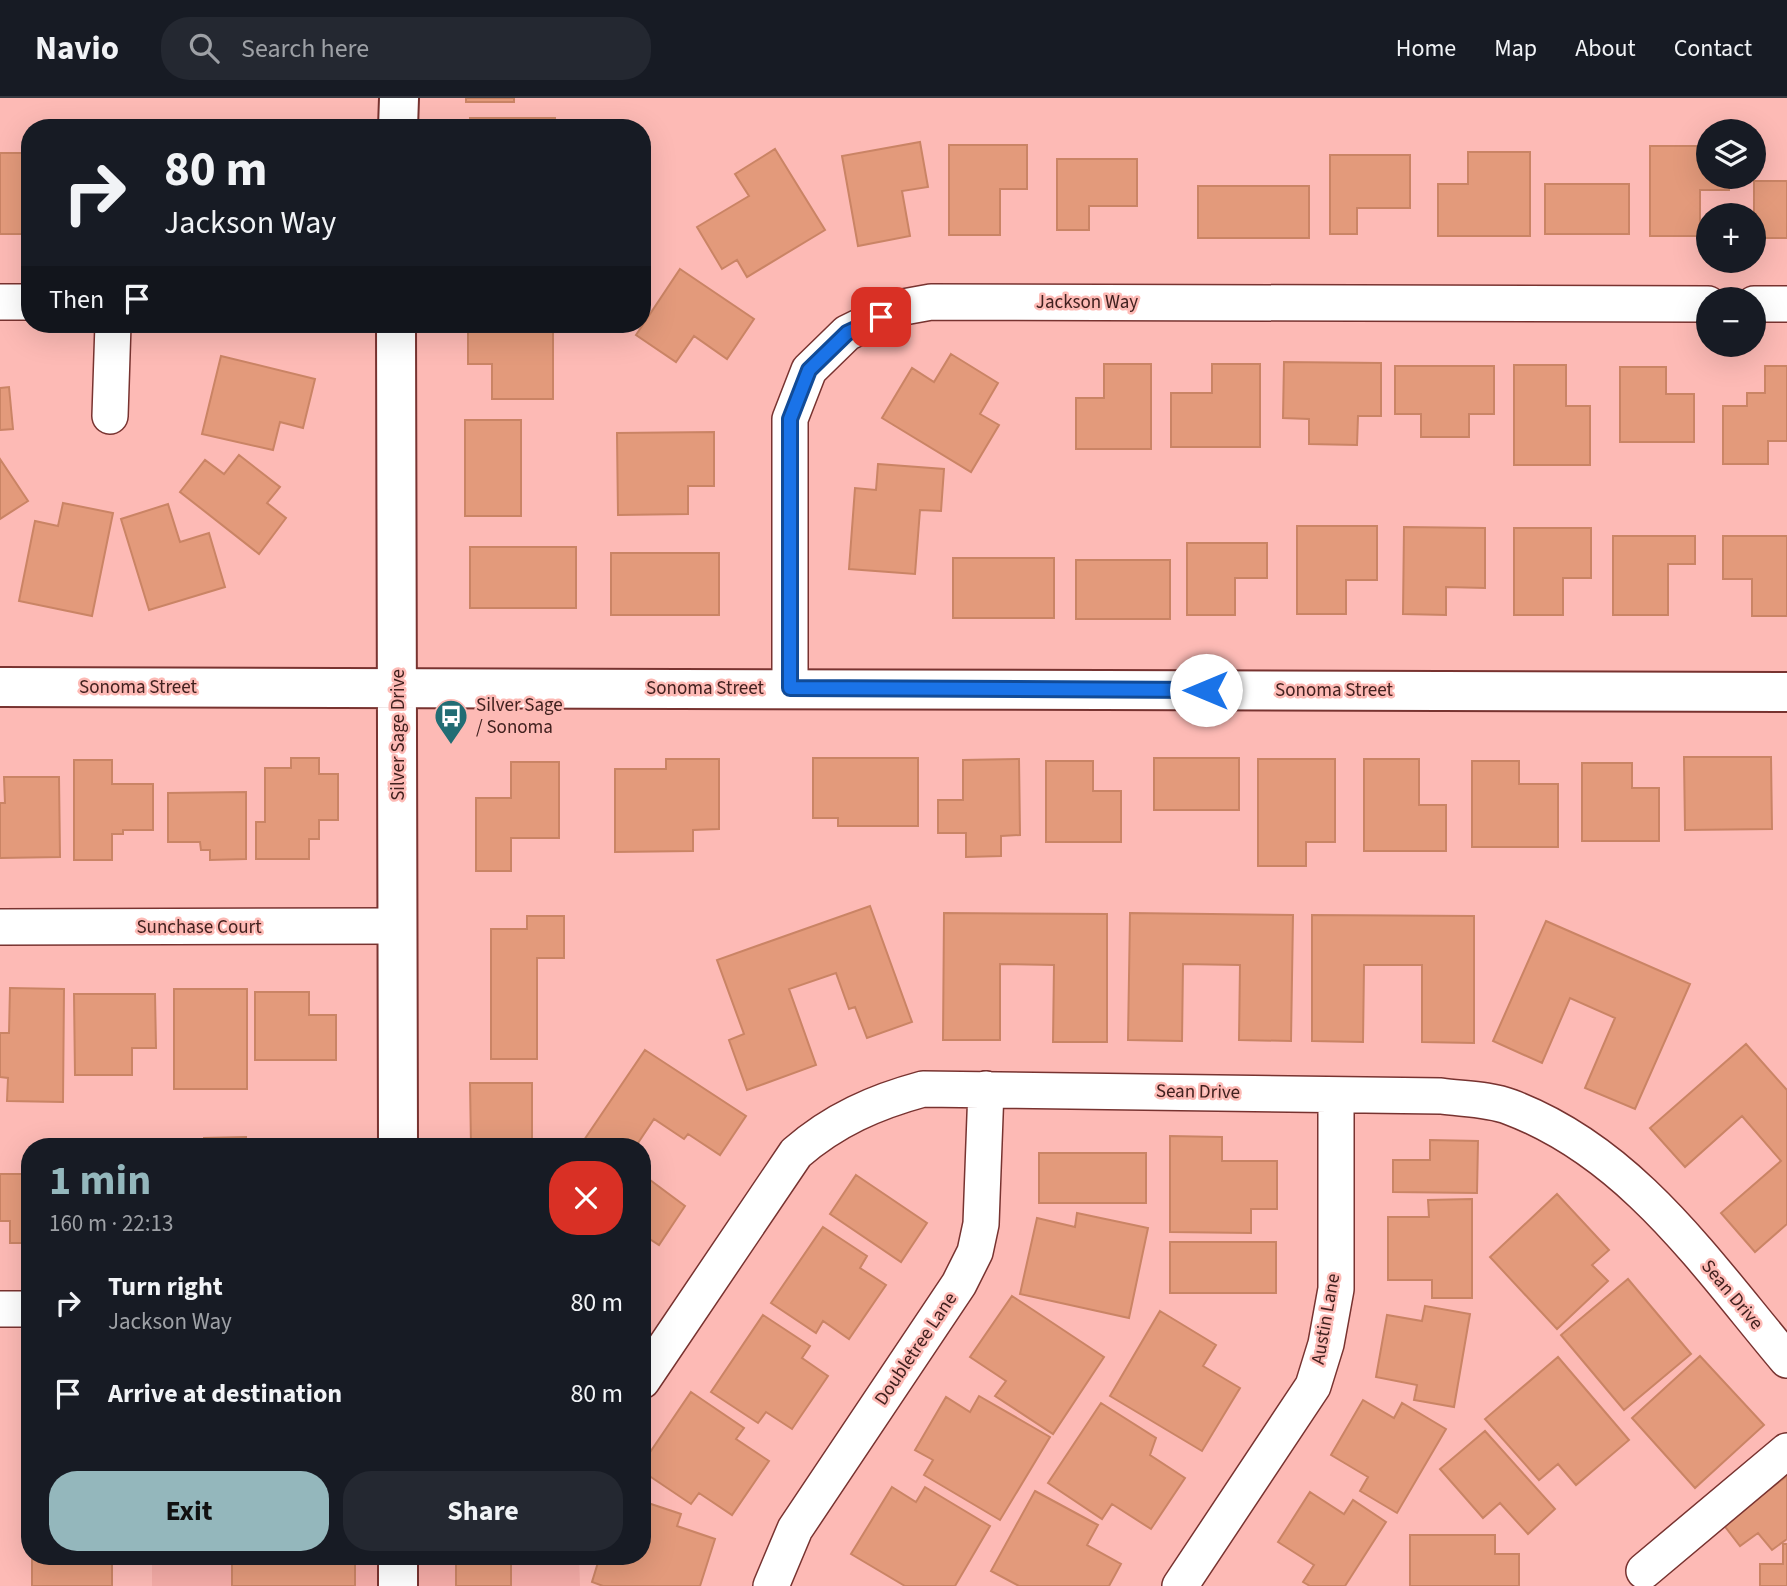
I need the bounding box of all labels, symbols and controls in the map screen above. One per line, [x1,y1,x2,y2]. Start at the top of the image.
search box [161,17,651,80]
text: Navio [35,25,119,72]
icon: search [185,29,223,67]
text: Search here [241,30,369,67]
text: Home [1396,31,1456,66]
text: Map [1494,31,1537,66]
text: About [1575,31,1636,66]
text: Contact [1674,31,1752,66]
map controls [1696,119,1766,357]
button: layers [1696,119,1766,189]
text: 80 m [164,135,268,205]
icon: right [49,147,140,238]
text: Jackson Way [164,200,336,246]
button: + [1696,203,1766,273]
icon: arrive [118,280,156,318]
text: Then [49,281,104,318]
pin [851,287,911,347]
button: − [1696,287,1766,357]
street label: Jackson Way [1036,289,1138,316]
icon: arrive [862,298,900,336]
position arrow [1169,653,1243,727]
street label: Silver Sage Drive [385,669,412,801]
street label: Sonoma Street [79,674,198,701]
street label: Sonoma Street [646,675,765,702]
street label: Sonoma Street [1275,677,1394,704]
place label: Silver Sage / Sonoma [476,692,563,741]
bus stop icon: Silver Sage / Sonoma [432,697,470,746]
street label: Sunchase Court [136,914,262,941]
street label: Sean Drive [1156,1078,1240,1106]
text: 1 min [49,1151,151,1211]
button: close [549,1161,623,1235]
text: 160 m · 22:13 [49,1207,173,1240]
street label: Sean Drive [1695,1254,1769,1336]
text: Turn right [108,1268,223,1305]
street label: Austin Lane [1305,1271,1347,1367]
icon: right [49,1284,87,1322]
text: 80 m [570,1284,623,1321]
street label: Doubletree Lane [868,1287,964,1411]
text: Jackson Way [108,1305,232,1338]
icon: arrive [49,1375,87,1413]
text: Arrive at destination [108,1375,342,1412]
text: 80 m [570,1375,623,1412]
button: Exit [49,1471,329,1551]
button: Share [343,1471,623,1551]

